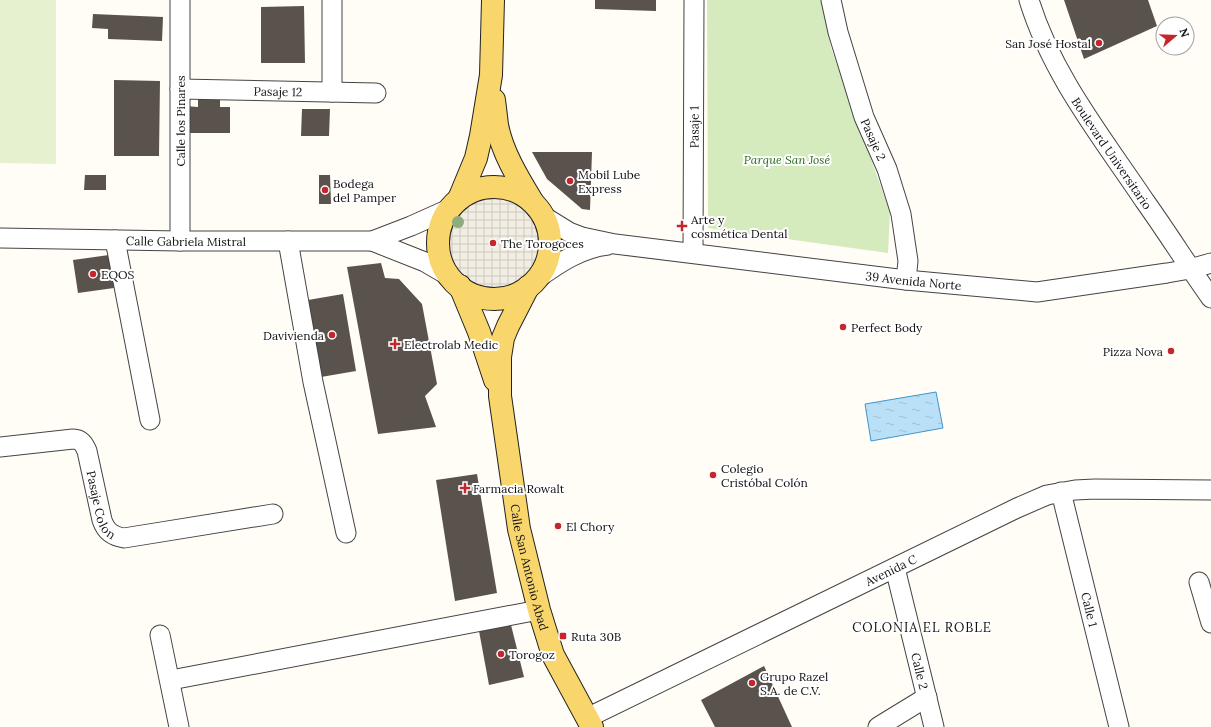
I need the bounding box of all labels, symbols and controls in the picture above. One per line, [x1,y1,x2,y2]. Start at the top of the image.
north arrow [1155,16,1195,56]
text: N [1176,26,1193,40]
place label: San José Hostal [1005,36,1091,51]
marker: San José Hostal [1094,38,1104,48]
street label: Calle los Pinares [173,75,188,167]
street label: Pasaje 12 [253,83,303,99]
street label: Boulevard Universitario [1069,94,1156,212]
street label: Pasaje 1 [686,106,701,148]
street label: Pasaje 2 [858,116,890,163]
park label: Parque San José [744,152,830,167]
place label: Mobil Lube Express [578,167,641,196]
place label: Bodega del Pamper [333,176,397,205]
marker: Mobil Lube Express [565,176,575,186]
marker: Bodega del Pamper [320,185,330,195]
place label: Arte y cosmética Dental [690,212,788,241]
marker: Arte y cosmética Dental [676,220,688,232]
street label: Calle Gabriela Mistral [126,233,246,249]
place label: The Torogoces [501,236,584,251]
marker: The Torogoces [488,238,498,248]
place label: EQOS [101,267,135,282]
street label: 39 Avenida Norte [865,268,963,293]
marker: EQOS [88,269,98,279]
place label: Perfect Body [851,320,923,335]
marker: Perfect Body [838,322,848,332]
place label: Davivienda [263,328,324,343]
marker: Davivienda [327,330,337,340]
place label: Electrolab Medic [404,337,498,352]
marker: Electrolab Medic [389,338,401,350]
place label: Pizza Nova [1103,344,1163,359]
marker: Pizza Nova [1166,346,1176,356]
place label: Colegio Cristóbal Colón [721,461,808,490]
street label: Pasaje Colon [84,469,119,542]
marker: Colegio Cristóbal Colón [708,470,718,480]
place label: Farmacia Rowalt [473,481,565,496]
marker: Farmacia Rowalt [460,483,470,493]
street label: Calle San Antonio Abad [508,503,552,632]
place label: El Chory [566,519,615,534]
marker: El Chory [553,521,563,531]
street label: Avenida C [862,551,919,589]
street label: Calle 1 [1078,591,1101,628]
district label: COLONIA EL ROBLE [852,619,992,636]
place label: Ruta 30B [571,629,621,644]
marker: Ruta 30B [558,631,568,641]
place label: Torogoz [509,647,555,662]
marker: Torogoz [496,649,506,659]
street label: Calle 2 [909,651,932,691]
place label: Grupo Razel S.A. de C.V. [760,669,828,698]
marker: Grupo Razel S.A. de C.V. [747,678,757,688]

